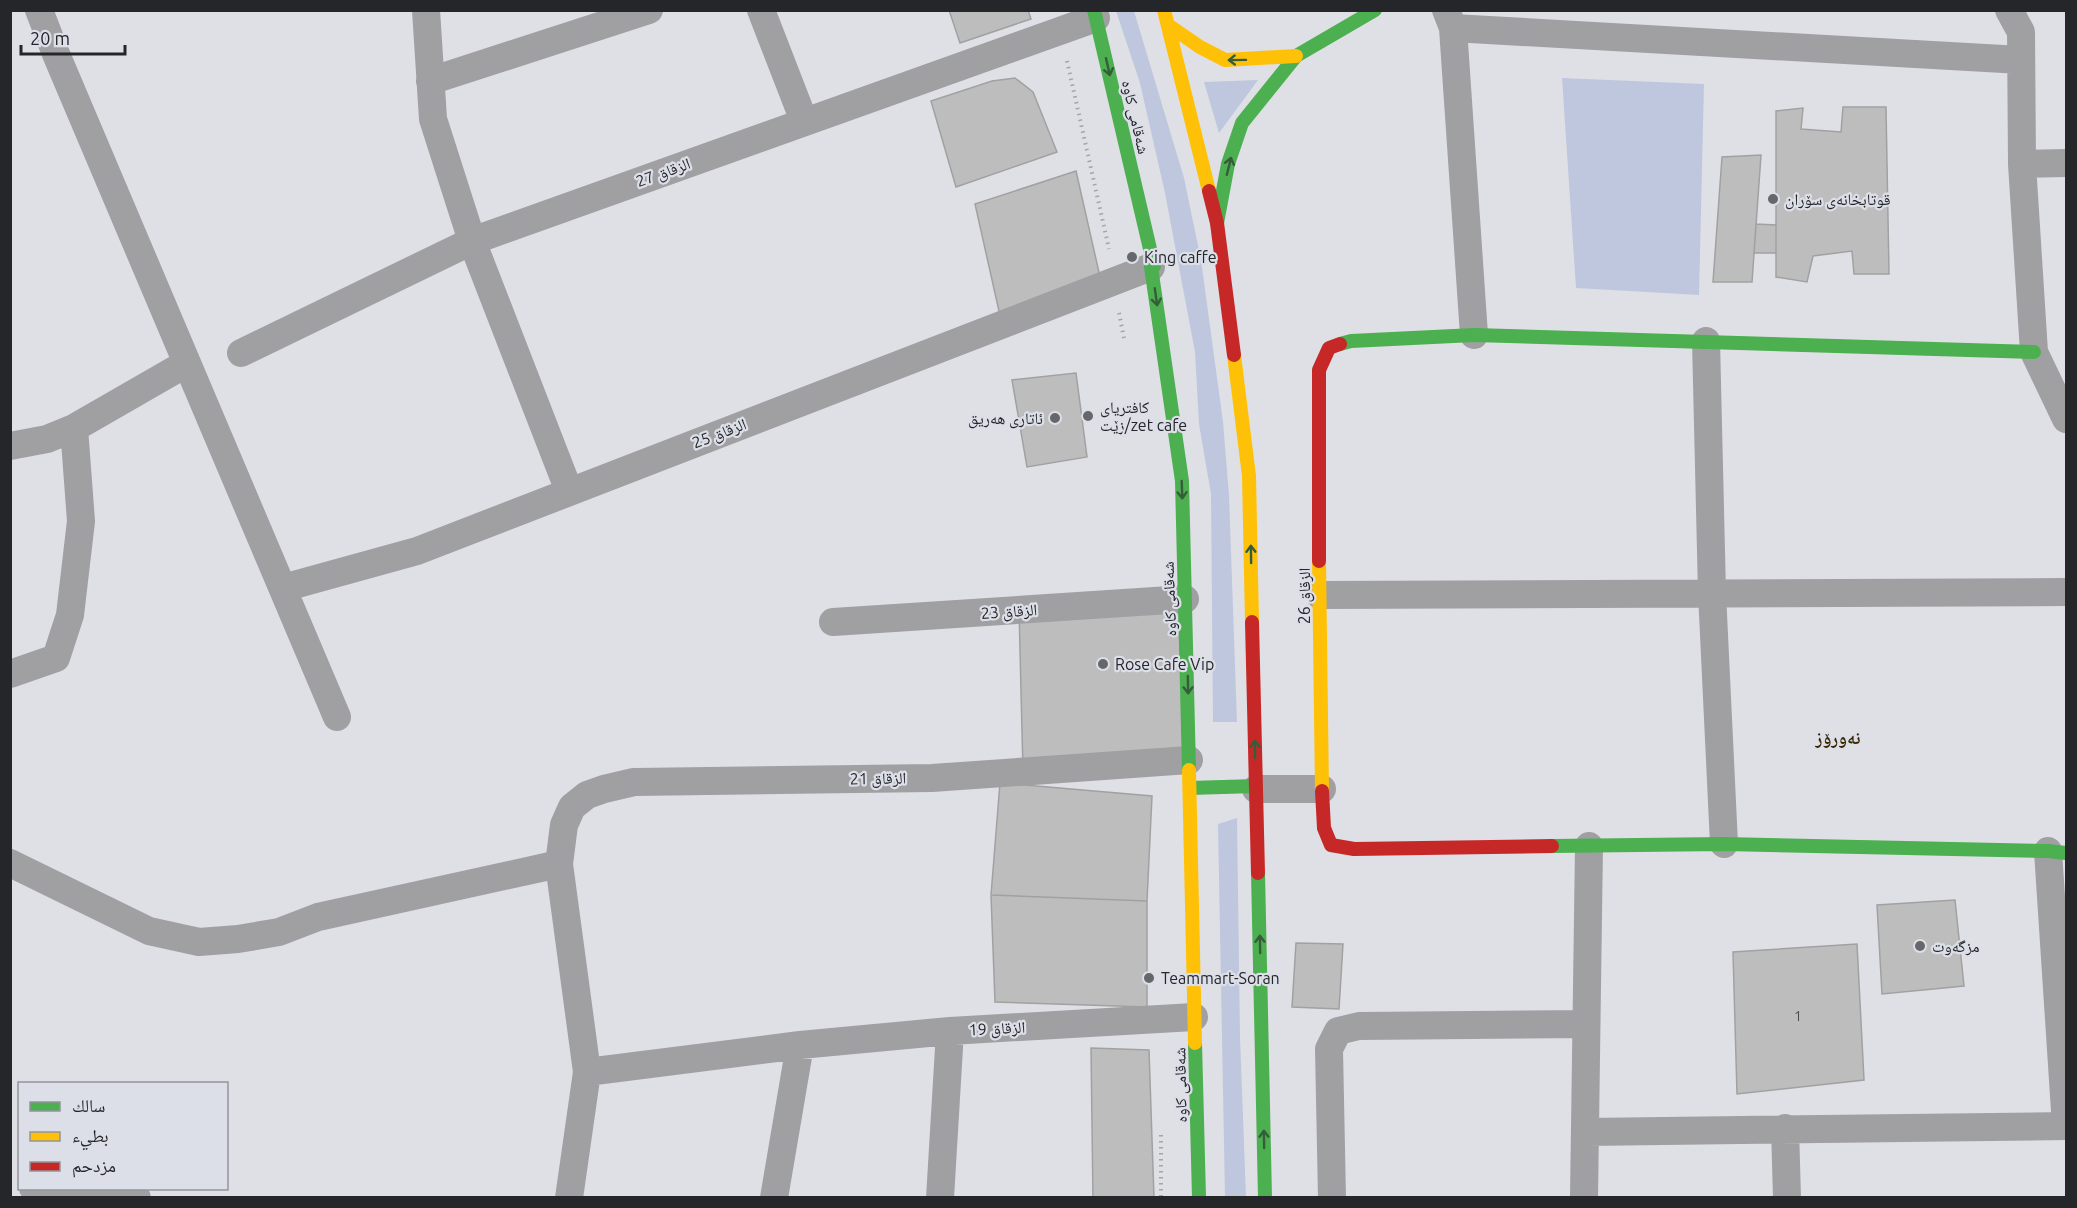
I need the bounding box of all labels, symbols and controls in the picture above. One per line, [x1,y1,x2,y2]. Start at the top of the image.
scale bar [21,18,124,56]
text: 20 m [30,28,70,48]
one-way arrow [1228,54,1248,66]
one-way arrow [1102,58,1114,77]
street label: شەقامی کاوە [1117,78,1153,156]
street label: الزقاق 27 [633,154,693,192]
one-way arrow [1223,156,1235,175]
place label: قوتابخانەی سۆران [1785,190,1890,210]
marker: قوتابخانەی سۆران [1766,192,1780,206]
place label: King caffe [1144,248,1217,266]
marker: King caffe [1125,250,1139,264]
one-way arrow [1150,286,1161,306]
place label: کافتریای زێت/zet cafe [1100,398,1187,435]
place label: ئاتاری هەریق [968,409,1043,429]
marker: کافتریای زێت/zet cafe [1081,409,1095,423]
marker: ئاتاری هەریق [1048,411,1062,425]
street label: الزقاق 25 [689,414,749,453]
one-way arrow [1177,479,1188,499]
one-way arrow [1245,545,1257,565]
street label: شەقامی کاوە [1159,561,1181,637]
street label: الزقاق 26 [1295,568,1315,624]
street label: الزقاق 23 [980,600,1038,624]
place label: Rose Cafe Vip [1115,655,1214,673]
marker: Rose Cafe Vip [1096,657,1110,671]
one-way arrow [1182,674,1193,694]
district label: نەورۆز [1815,727,1860,748]
one-way arrow [1249,740,1261,760]
street label: الزقاق 21 [850,769,906,789]
one-way arrow [1254,935,1265,955]
place label: مزگەوت [1932,937,1979,956]
marker: مزگەوت [1913,939,1927,953]
place label: Teammart-Soran [1161,969,1280,987]
marker: Teammart-Soran [1142,971,1156,985]
house number: 1 [1794,1008,1802,1024]
street label: الزقاق 19 [968,1018,1026,1040]
street label: شەقامی کاوە [1170,1047,1192,1123]
legend [18,1082,228,1190]
text: سالك [72,1095,105,1115]
text: بطيء [72,1125,109,1151]
one-way arrow [1258,1130,1270,1150]
text: مزدحم [72,1155,116,1178]

